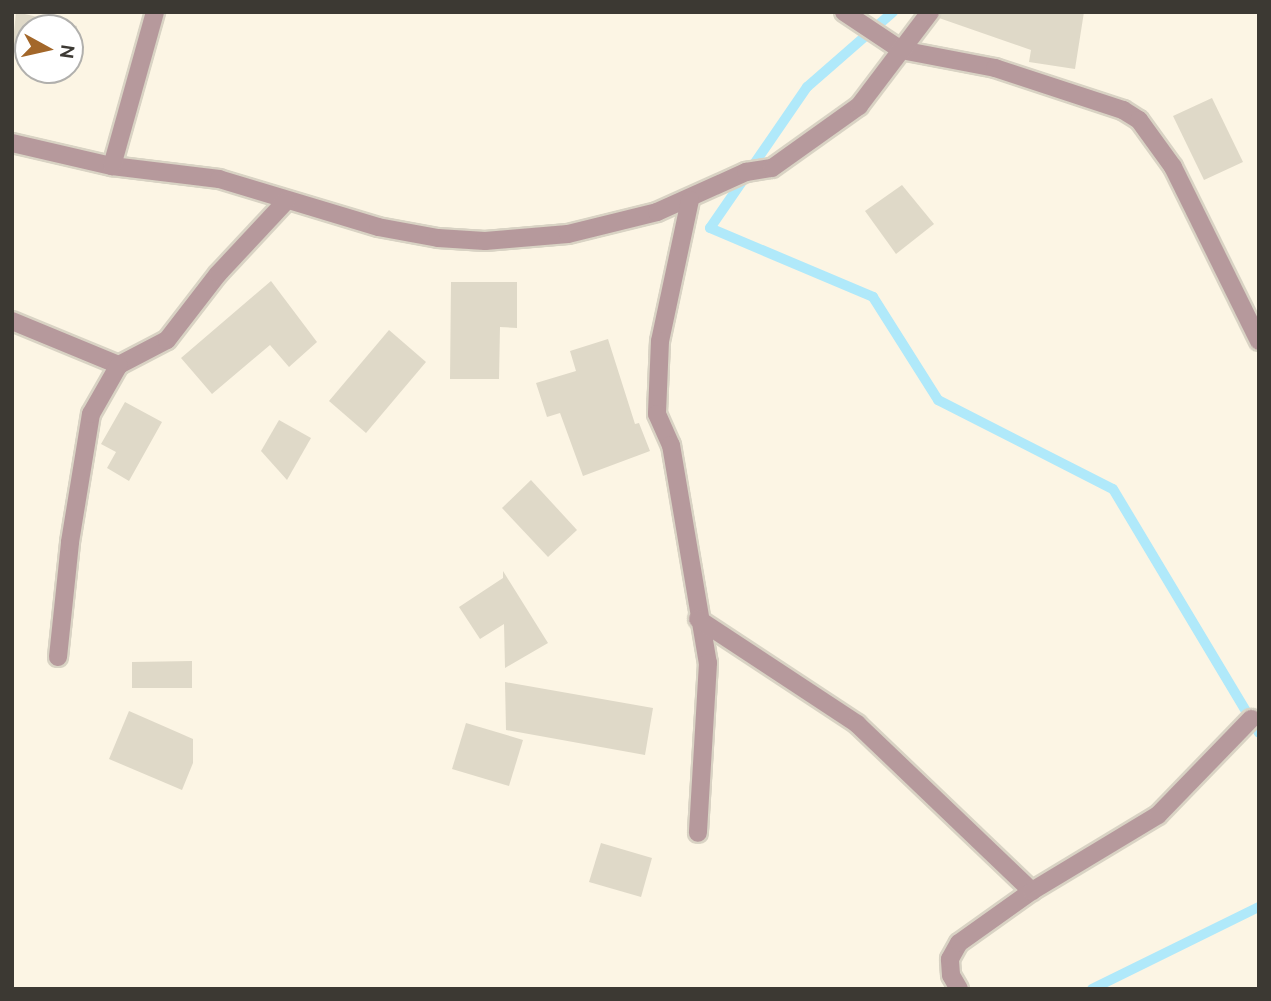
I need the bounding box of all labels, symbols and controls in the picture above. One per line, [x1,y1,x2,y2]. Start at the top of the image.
north arrow [14,14,84,84]
text: N [56,43,80,60]

